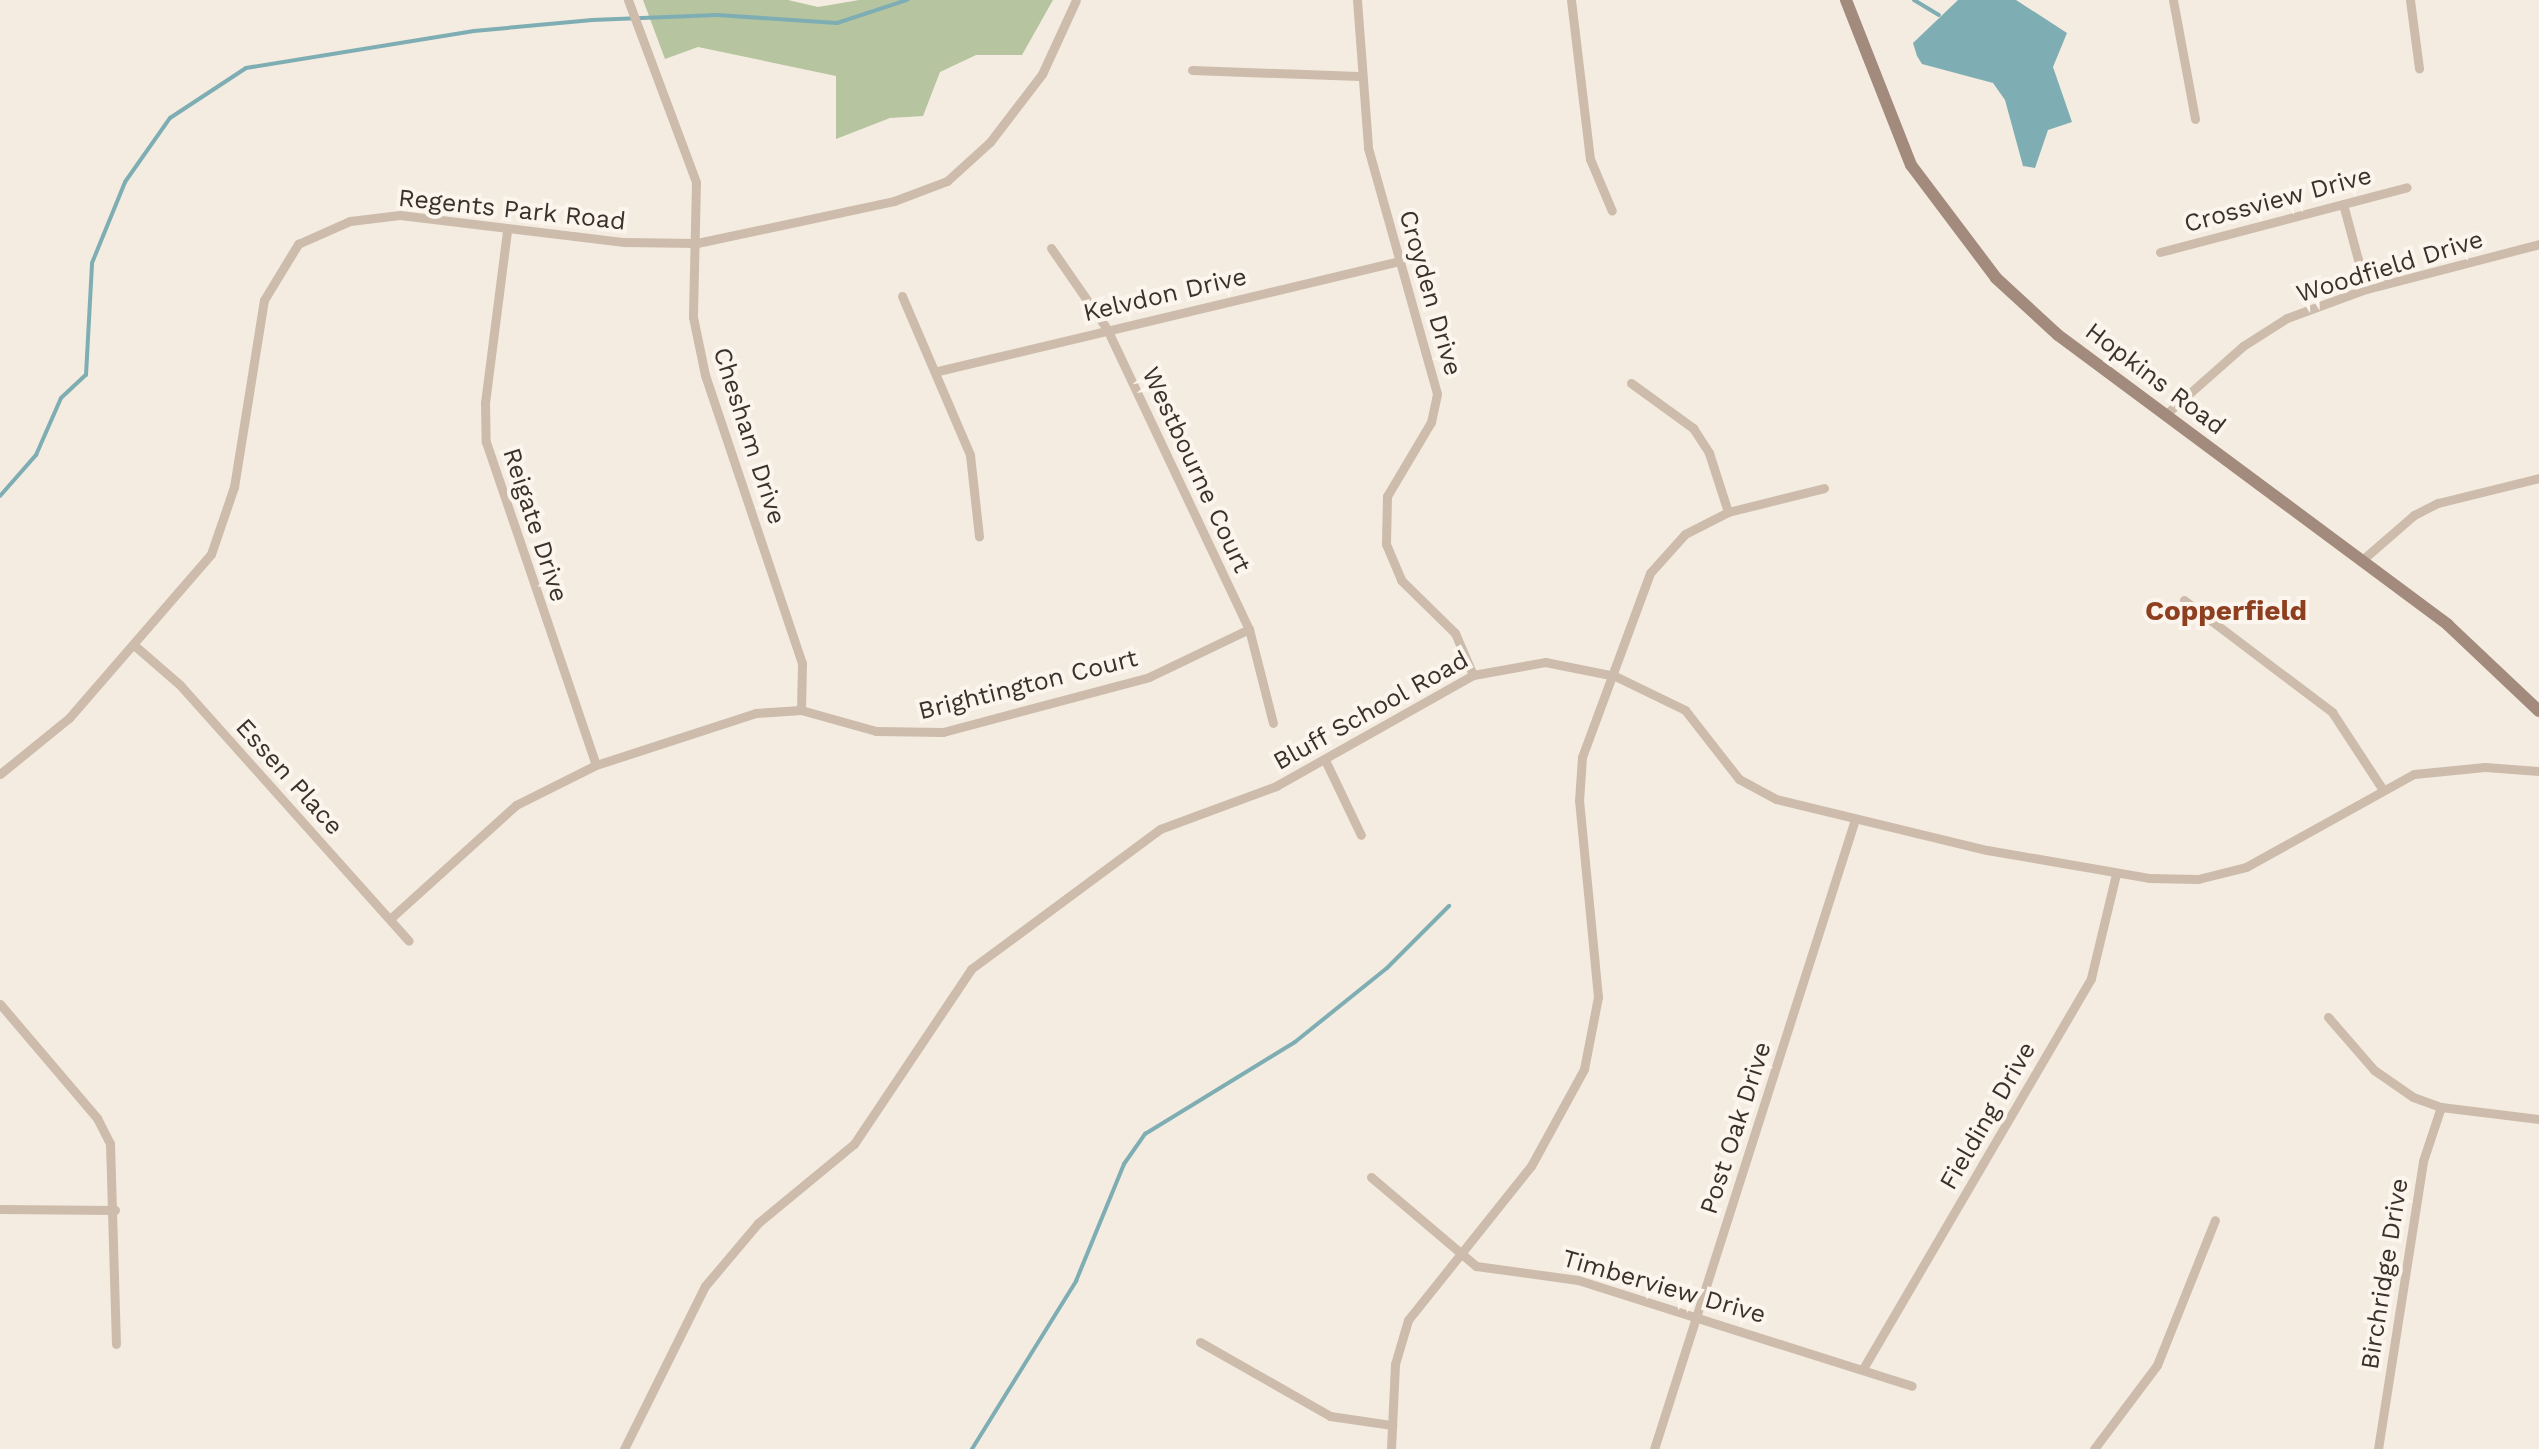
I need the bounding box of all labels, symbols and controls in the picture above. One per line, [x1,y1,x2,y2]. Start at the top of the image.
street label: Crossview Drive [2181,160,2375,240]
street label: Regents Park Road [396,183,628,237]
street label: Croyden Drive [1392,207,1468,379]
street label: Woodfield Drive [2293,224,2487,310]
street label: Kelvdon Drive [1080,262,1250,328]
street label: Hopkins Road [2079,317,2231,441]
street label: Chesham Drive [706,344,792,528]
street label: Westbourne Court [1135,362,1257,578]
street label: Reigate Drive [496,444,574,606]
district label: Copperfield [2145,594,2307,628]
street label: Brightington Court [915,643,1141,727]
street label: Bluff School Road [1267,644,1475,778]
street label: Essen Place [229,713,349,841]
street label: Fielding Drive [1934,1037,2042,1195]
street label: Post Oak Drive [1694,1038,1778,1218]
street label: Birchridge Drive [2355,1176,2415,1372]
street label: Timberview Drive [1559,1244,1769,1330]

